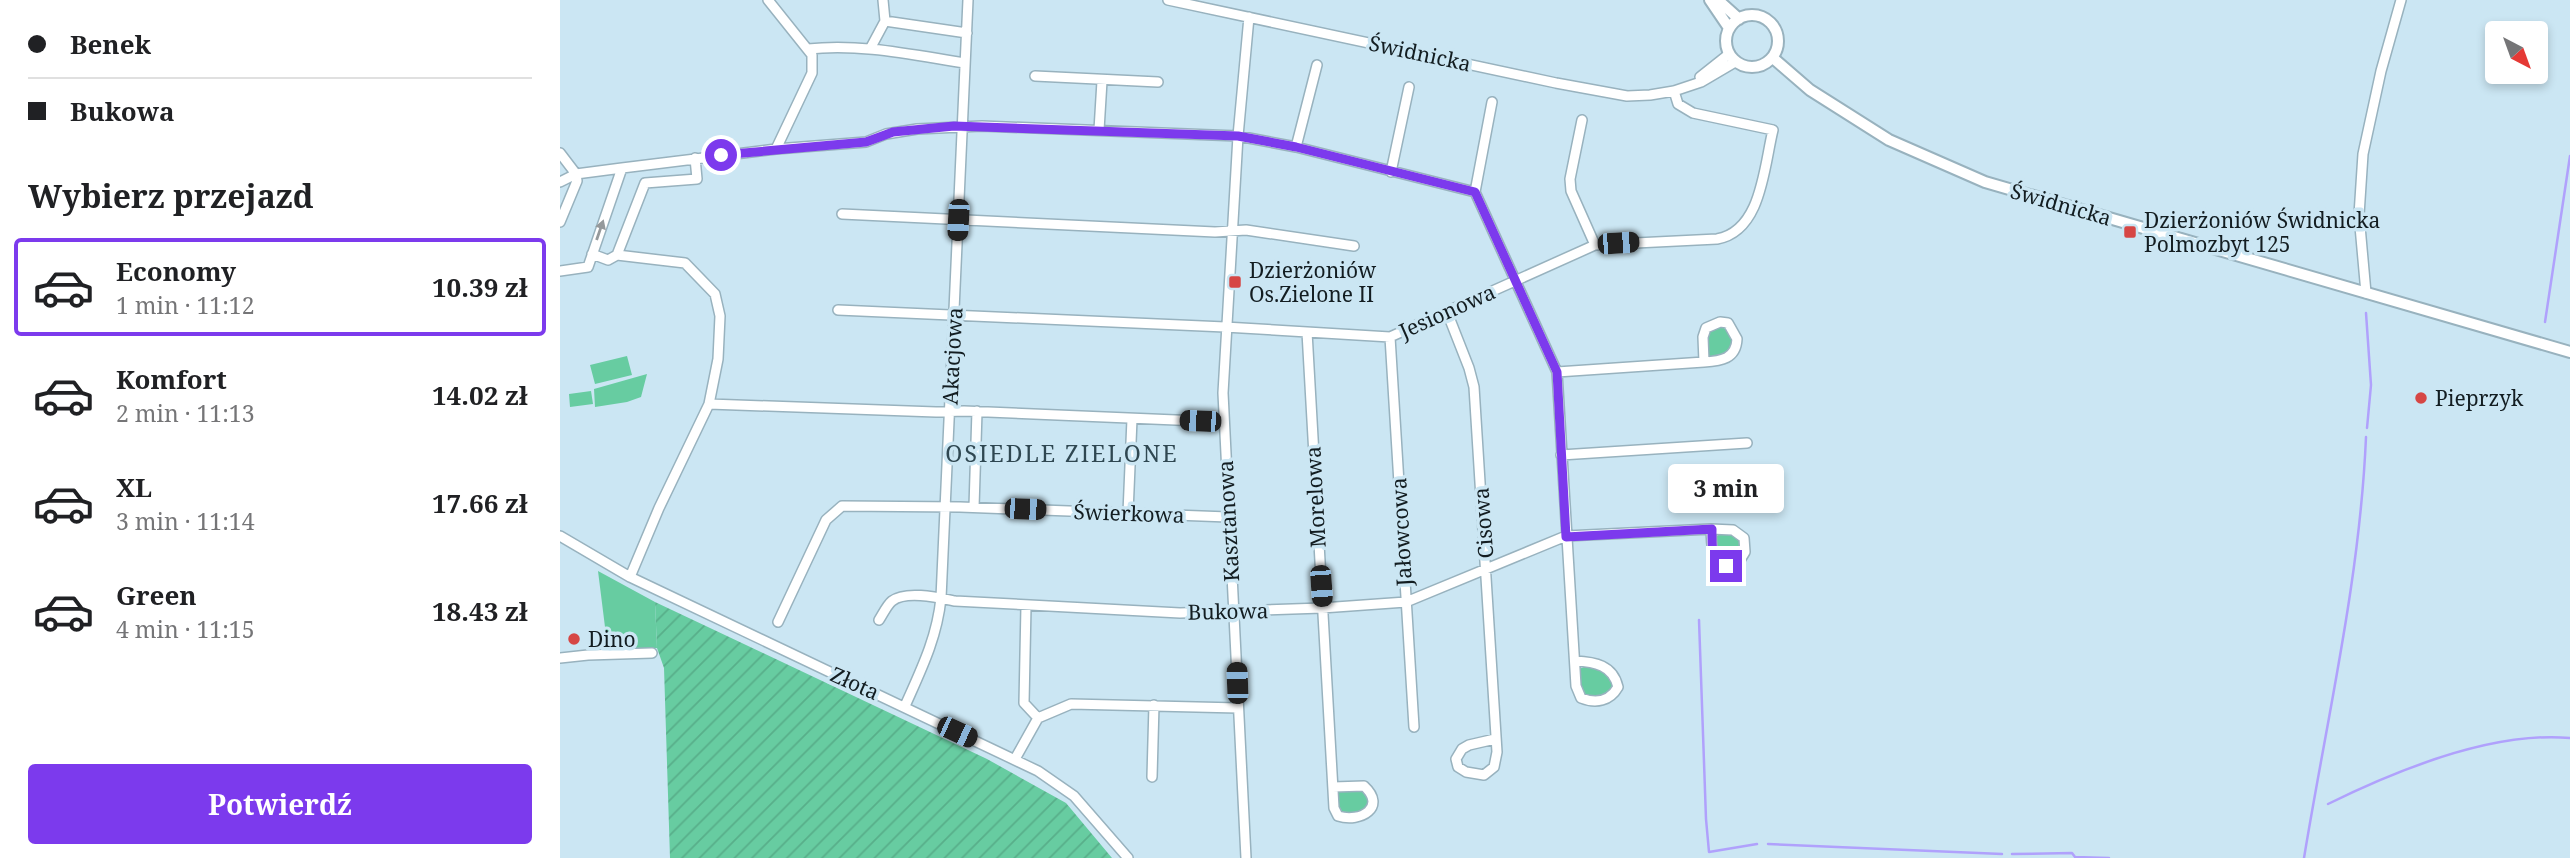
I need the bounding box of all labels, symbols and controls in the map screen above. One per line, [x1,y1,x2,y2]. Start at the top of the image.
north arrow [2485,21,2548,84]
map controls [2485,21,2548,84]
text: Benek [70,26,151,62]
street label: Świdnicka [1366,29,1474,77]
text: Bukowa [70,93,175,129]
route start [705,139,737,171]
text: Wybierz przejazd [28,174,314,217]
street label: Świdnicka [2007,176,2115,232]
car [947,198,970,242]
place label: Dzierżoniów Świdnicka Polmozbyt 125 [2144,206,2380,258]
one-way arrow [595,220,606,241]
marker: Dzierżoniów Świdnicka Polmozbyt 125 [2122,224,2138,240]
car [1597,231,1640,255]
text: Economy [116,253,236,289]
icon: car [32,256,95,319]
place label: Dzierżoniów Os.Zielone II [1249,256,1377,308]
text: 10.39 zł [432,269,528,305]
marker: Dzierżoniów Os.Zielone II [1227,274,1243,290]
street label: Jesionowa [1394,277,1500,345]
text: 1 min · 11:12 [116,289,254,321]
street label: Akacjowa [935,307,969,405]
text: Komfort [116,361,227,397]
icon: car [32,364,95,427]
text: 14.02 zł [432,377,528,413]
place label: Pieprzyk [2435,384,2524,412]
marker: Pieprzyk [2413,390,2429,406]
text: 2 min · 11:13 [116,397,254,429]
car [1179,410,1222,432]
district label: OSIEDLE ZIELONE [945,437,1179,469]
street label: Morelowa [1298,446,1332,548]
street label: Kasztanowa [1211,460,1245,582]
callout: 3 min [1668,464,1784,514]
text: XL [116,469,152,505]
icon: car [32,472,95,535]
text: 3 min [1693,472,1759,504]
street label: Jałowcowa [1384,477,1418,588]
text: 17.66 zł [432,485,528,521]
street label: Cisowa [1467,487,1499,559]
street label: Świerkowa [1073,497,1185,529]
car [1004,498,1047,520]
text: 3 min · 11:14 [116,505,254,537]
route end [1710,550,1742,582]
car [1310,564,1333,608]
text: Green [116,577,197,613]
icon: car [32,580,95,643]
text: 18.43 zł [432,593,528,629]
street label: Bukowa [1187,596,1269,626]
text: 4 min · 11:15 [116,613,254,645]
place label: Dino [588,625,636,653]
marker: Dino [566,631,582,647]
street label: Złota [826,660,884,706]
car [1226,662,1249,704]
car [934,714,981,750]
button: Potwierdź [28,764,532,844]

